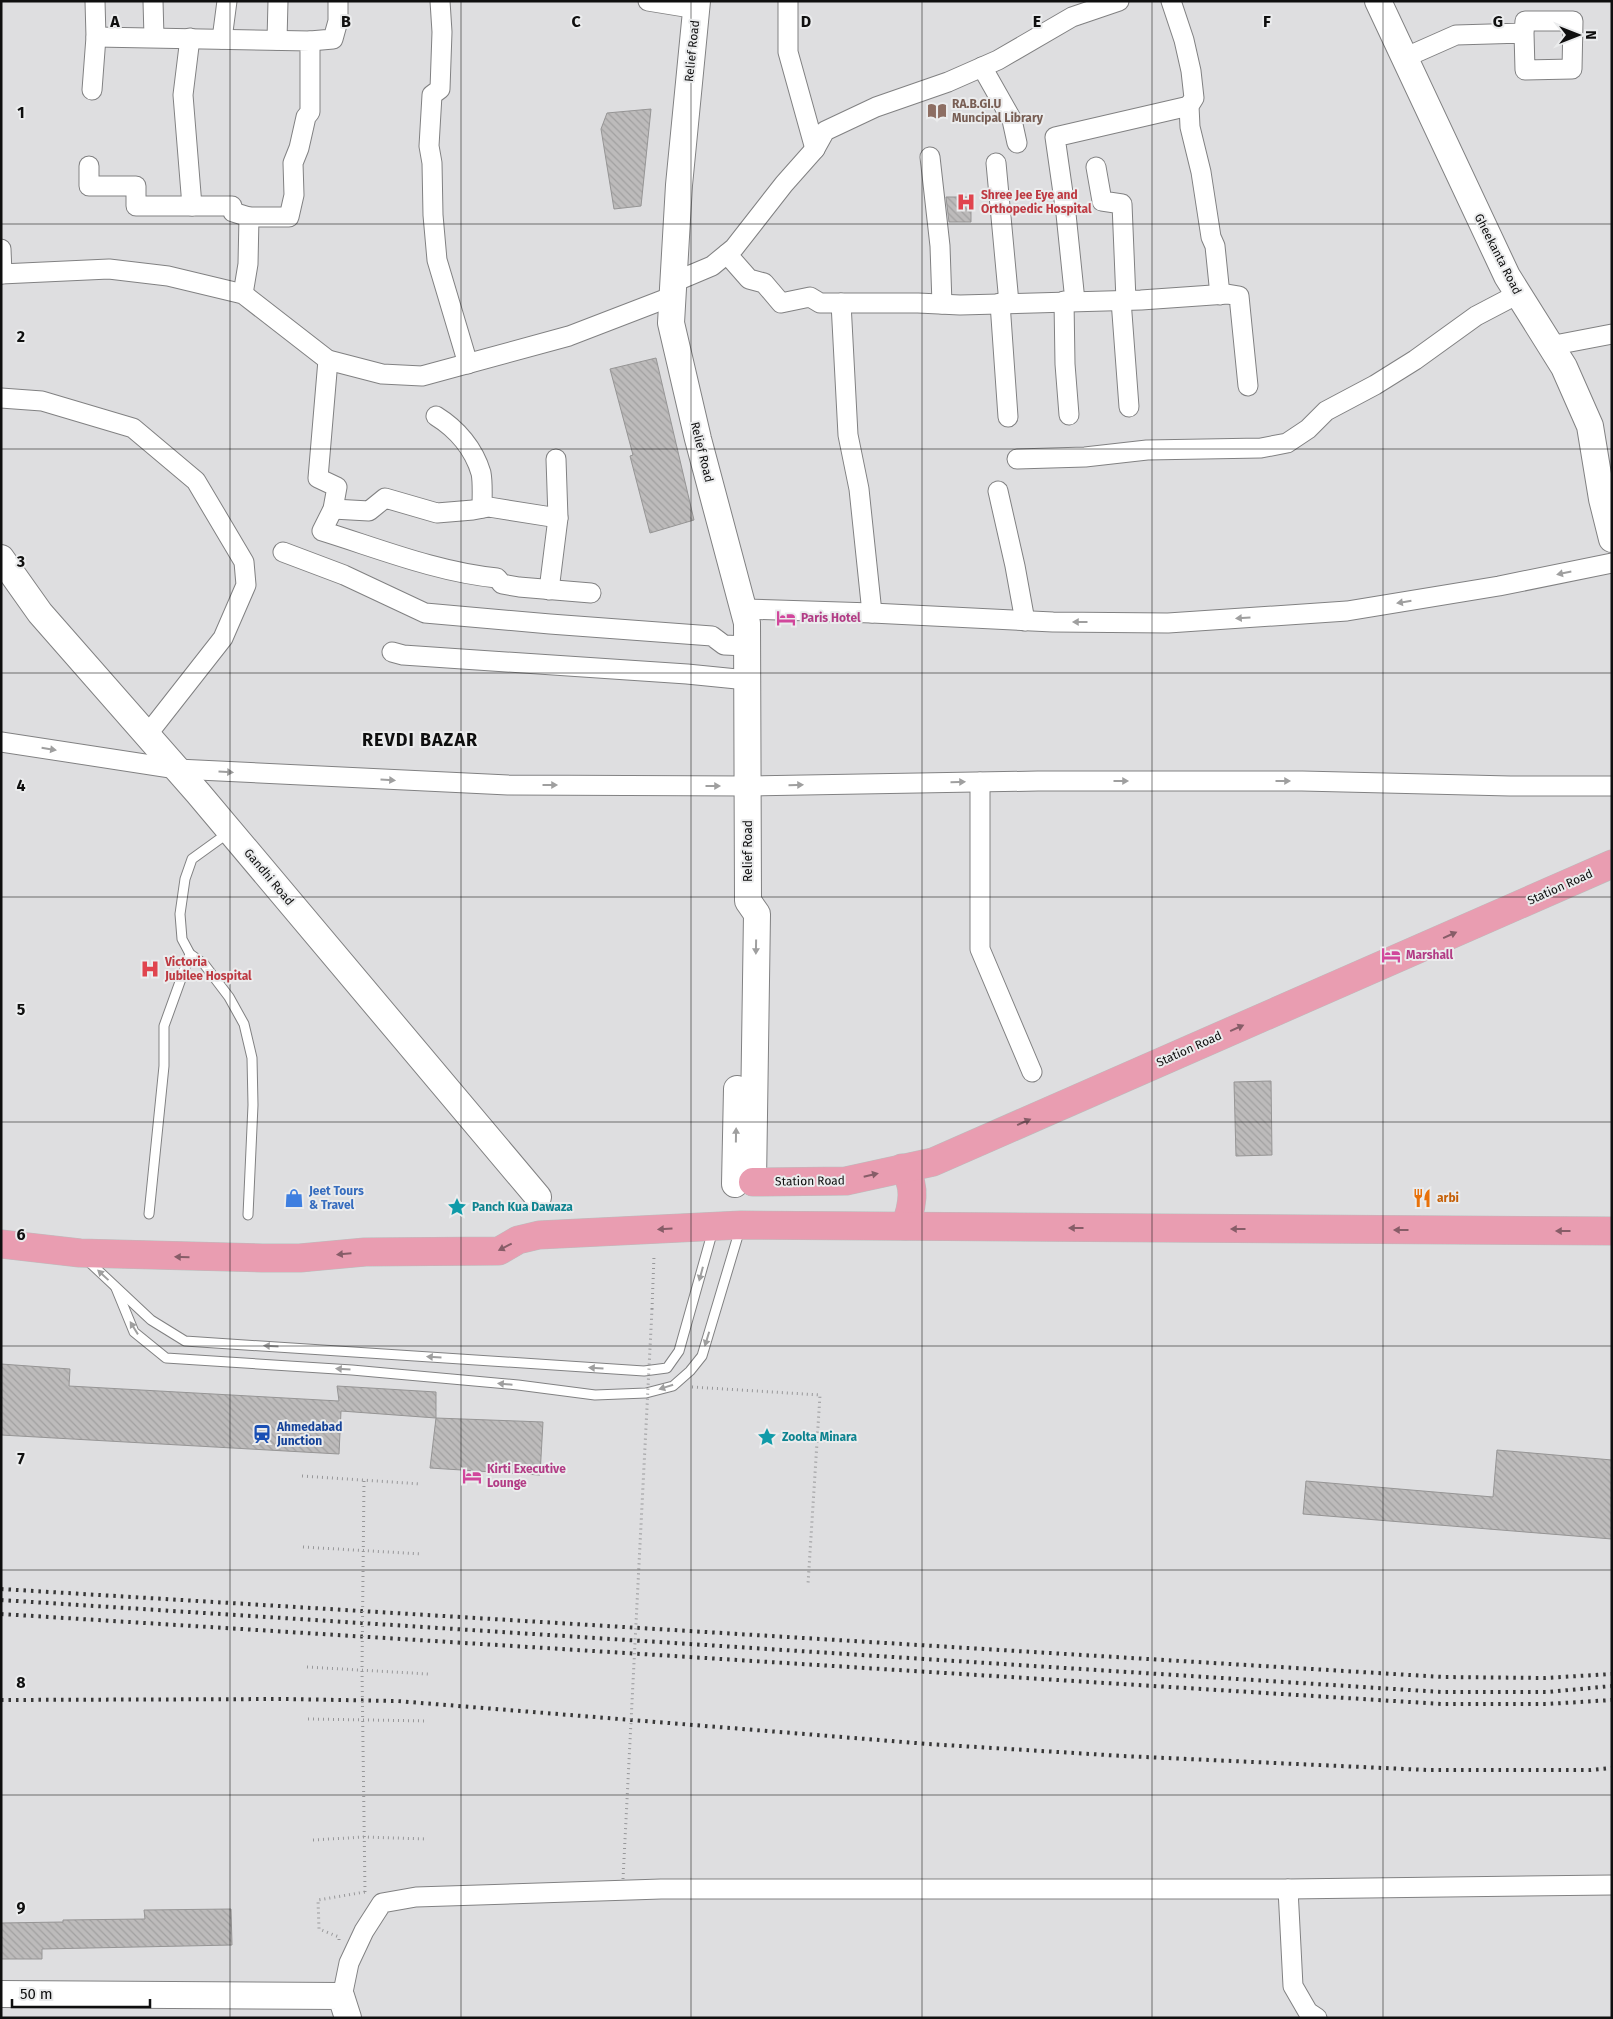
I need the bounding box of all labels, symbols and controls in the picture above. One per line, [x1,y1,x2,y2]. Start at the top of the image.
north arrow [1553,10,1603,60]
text: A [109,12,120,31]
text: B [341,12,351,31]
text: C [571,12,581,31]
text: D [801,12,811,31]
text: E [1033,12,1041,31]
text: F [1263,12,1271,31]
text: G [1493,12,1503,31]
street label: Relief Road [682,19,702,83]
text: N [1582,30,1599,40]
place label: RA.B.GI.U Muncipal Library [952,97,1044,125]
library icon: RA.B.GI.U Muncipal Library [926,100,948,122]
text: 1 [17,103,25,122]
place label: Shree Jee Eye and Orthopedic Hospital [981,188,1092,216]
hospital icon: Shree Jee Eye and Orthopedic Hospital [955,191,977,213]
street label: Gheekanta Road [1472,211,1524,297]
text: 2 [17,327,25,346]
street label: Relief Road [688,420,716,484]
text: 3 [16,552,25,571]
one-way arrow [1556,569,1572,577]
one-way arrow [1396,598,1412,606]
hotel icon: Paris Hotel [775,607,797,629]
place label: Paris Hotel [801,611,861,625]
one-way arrow [1234,614,1250,622]
one-way arrow [1072,618,1088,626]
district label: REVDI BAZAR [362,729,478,751]
one-way arrow [42,746,58,754]
one-way arrow [218,768,234,776]
text: 4 [16,776,26,795]
one-way arrow [380,776,396,784]
one-way arrow [1113,777,1129,785]
one-way arrow [1275,777,1291,785]
one-way arrow [950,778,966,786]
one-way arrow [543,781,559,789]
one-way arrow [788,781,804,789]
one-way arrow [705,782,721,790]
street label: Relief Road [741,820,755,882]
street label: Gandhi Road [241,846,297,908]
street label: Station Road [1525,866,1595,908]
one-way arrow [1443,931,1457,939]
one-way arrow [752,939,760,955]
hotel icon: Marshall [1380,944,1402,966]
place label: Marshall [1406,948,1453,962]
place label: Victoria Jubilee Hospital [164,955,252,983]
hospital icon: Victoria Jubilee Hospital [139,958,161,980]
text: 5 [17,1000,26,1019]
one-way arrow [1230,1024,1244,1032]
street label: Station Road [1154,1028,1224,1070]
one-way arrow [1017,1117,1031,1125]
one-way arrow [732,1127,740,1143]
one-way arrow [864,1171,879,1179]
street label: Station Road [775,1173,845,1189]
place label: Jeet Tours & Travel [308,1184,364,1212]
shop icon: Jeet Tours & Travel [283,1187,305,1209]
restaurant icon: arbi [1411,1187,1433,1209]
place label: arbi [1437,1191,1459,1205]
place icon: Panch Kua Dawaza [446,1196,468,1218]
place label: Panch Kua Dawaza [472,1200,573,1214]
one-way arrow [1067,1224,1083,1232]
text: 6 [16,1225,26,1244]
one-way arrow [1230,1225,1246,1233]
one-way arrow [657,1226,673,1234]
one-way arrow [1392,1226,1408,1234]
one-way arrow [1555,1227,1571,1235]
one-way arrow [498,1243,513,1252]
one-way arrow [336,1250,352,1258]
one-way arrow [173,1253,189,1261]
one-way arrow [696,1267,704,1282]
one-way arrow [97,1269,109,1281]
one-way arrow [129,1322,138,1335]
one-way arrow [702,1332,710,1347]
one-way arrow [263,1342,279,1350]
one-way arrow [425,1352,441,1360]
one-way arrow [587,1363,603,1371]
one-way arrow [335,1365,351,1373]
one-way arrow [497,1380,513,1388]
one-way arrow [658,1384,673,1392]
place label: Ahmedabad Junction [276,1420,342,1448]
station icon: Ahmedabad Junction [251,1423,273,1445]
place icon: Zoolta Minara [756,1426,778,1448]
place label: Zoolta Minara [782,1430,857,1444]
text: 7 [17,1449,25,1468]
place label: Kirti Executive Lounge [487,1462,566,1490]
hotel icon: Kirti Executive Lounge [461,1465,483,1487]
text: 8 [16,1673,26,1692]
text: 9 [17,1898,26,1917]
scale bar [12,1976,150,2008]
text: 50 m [20,1985,53,2003]

